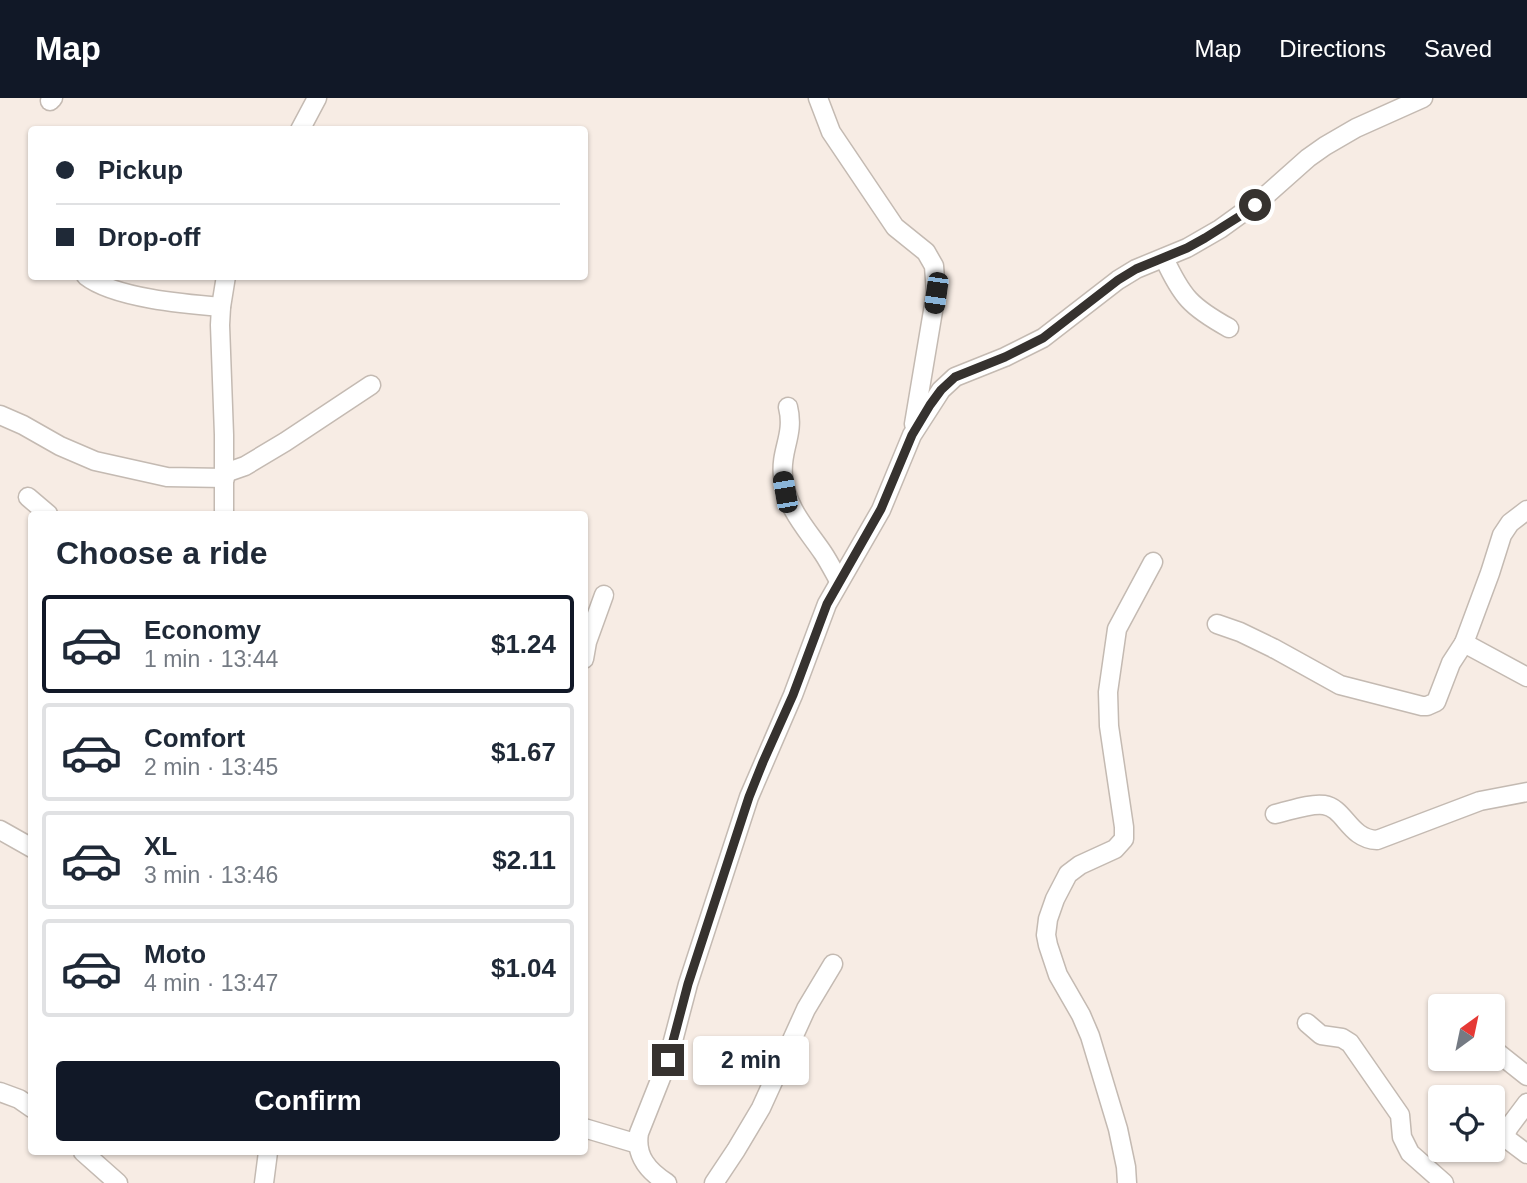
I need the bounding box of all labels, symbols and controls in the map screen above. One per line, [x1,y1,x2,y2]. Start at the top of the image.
text: Map [35,30,101,67]
text: Map [1195,35,1241,62]
text: Directions [1279,35,1386,62]
text: Saved [1424,35,1492,62]
text: Pickup [98,155,183,185]
route start [1239,189,1271,221]
text: Drop-off [98,222,201,252]
car [923,271,950,315]
car [772,469,799,515]
text: Choose a ride [56,535,268,571]
icon: car [60,613,123,676]
text: Economy [144,615,261,645]
text: $1.24 [491,629,556,659]
text: 1 min · 13:44 [144,646,278,672]
icon: car [60,721,123,784]
text: Comfort [144,723,245,753]
text: $1.67 [491,737,556,767]
text: 2 min · 13:45 [144,754,278,780]
icon: car [60,829,123,892]
text: XL [144,831,177,861]
text: $2.11 [492,845,556,875]
text: 3 min · 13:46 [144,862,278,888]
icon: car [60,937,123,1000]
text: Moto [144,939,206,969]
text: $1.04 [491,953,556,983]
text: 4 min · 13:47 [144,970,278,996]
north arrow [1428,994,1505,1071]
map controls [1428,994,1505,1162]
callout: 2 min [692,1035,808,1084]
route end [652,1044,684,1076]
text: 2 min [721,1047,781,1073]
button: Confirm [56,1061,560,1141]
button: locate [1428,1085,1505,1162]

